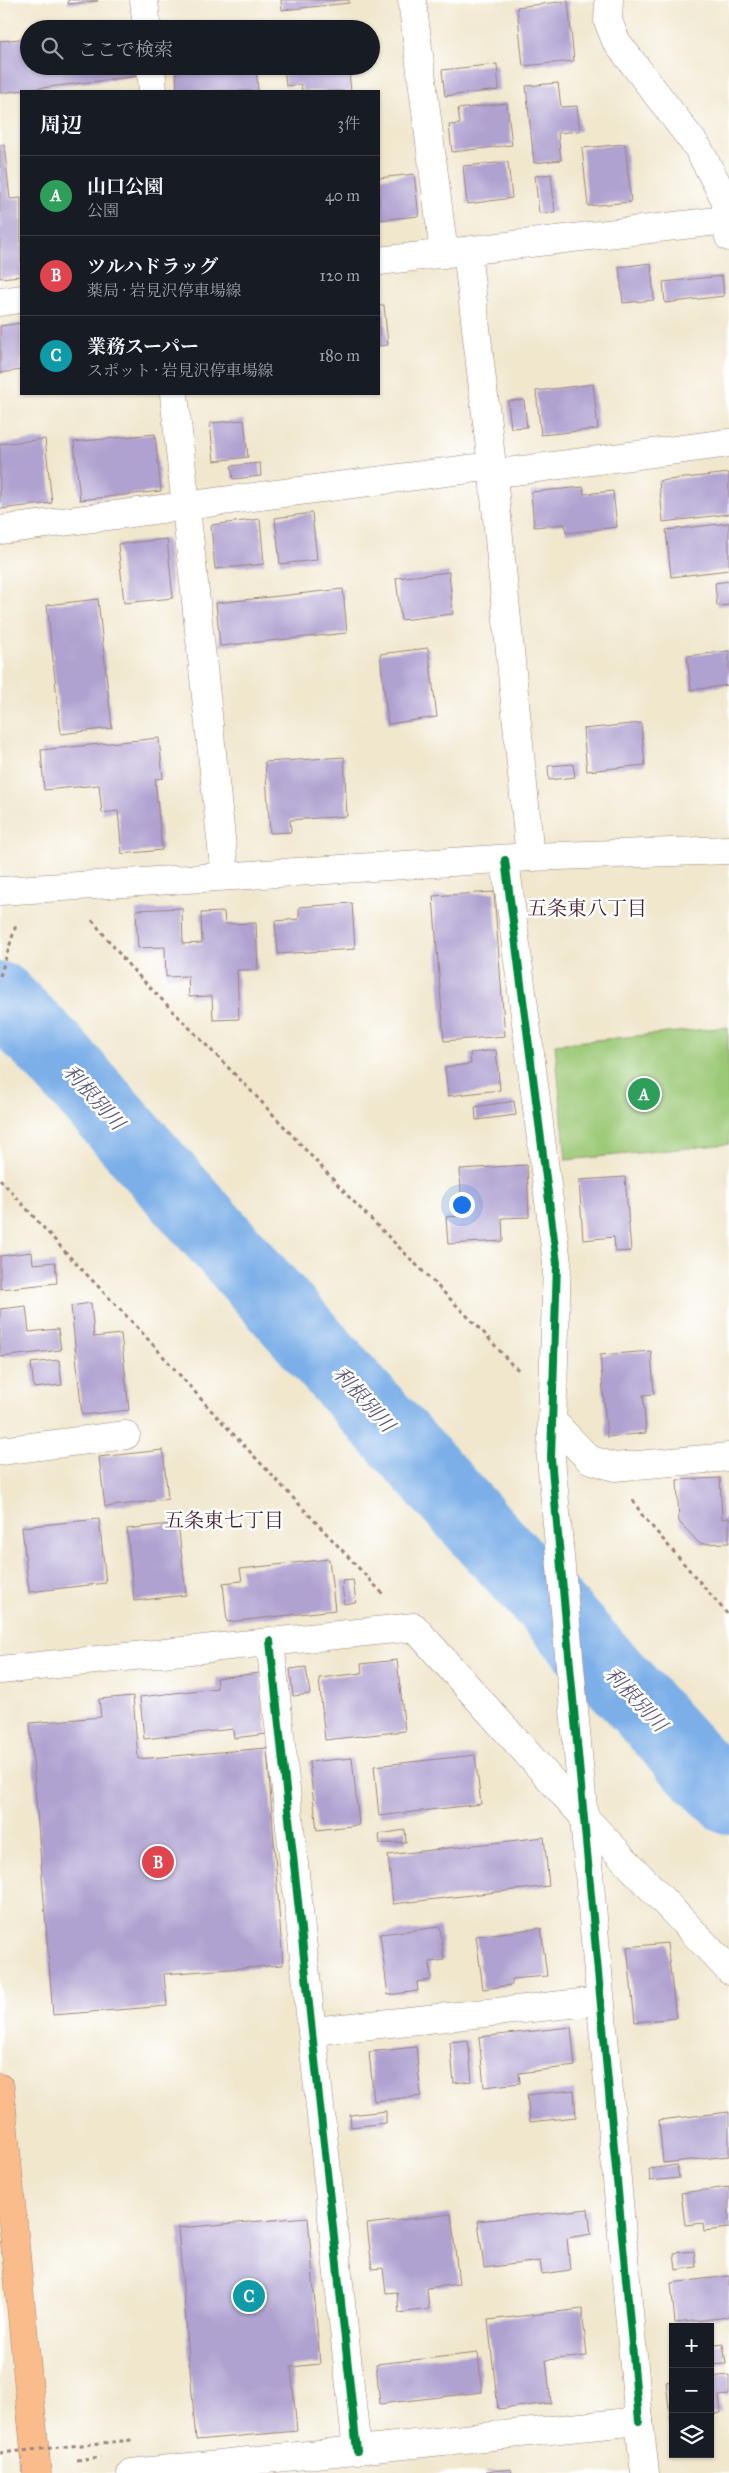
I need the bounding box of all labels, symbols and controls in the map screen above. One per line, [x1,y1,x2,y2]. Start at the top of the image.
search box [20,20,380,75]
icon: search [38,34,66,62]
text: ここで検索 [78,38,173,61]
text: 周辺 [40,112,82,138]
text: 3件 [338,114,360,133]
text: 山口公園 [87,175,163,198]
text: A [51,186,61,205]
text: 40 m [325,186,360,205]
text: 公園 [87,201,119,220]
text: ツルハドラッグ [87,255,218,278]
text: B [51,266,61,285]
text: 120 m [320,266,360,285]
text: 薬局 · 岩見沢停車場線 [87,281,241,300]
text: 業務スーパー [87,335,199,358]
text: C [51,346,61,365]
text: 180 m [319,346,360,365]
text: スポット · 岩見沢停車場線 [87,361,273,380]
district label: 五条東八丁目 [527,896,647,920]
water label: 利根別川 [58,1059,131,1136]
pin: A [628,1075,660,1113]
your location [449,1192,475,1218]
water label: 利根別川 [328,1361,401,1438]
district label: 五条東七丁目 [164,1508,284,1532]
water label: 利根別川 [600,1662,673,1738]
pin: B [142,1843,174,1881]
pin: C [233,2277,265,2315]
map controls [669,2323,714,2458]
button: + [669,2323,714,2368]
button: − [669,2368,714,2413]
button: layers [669,2413,714,2458]

